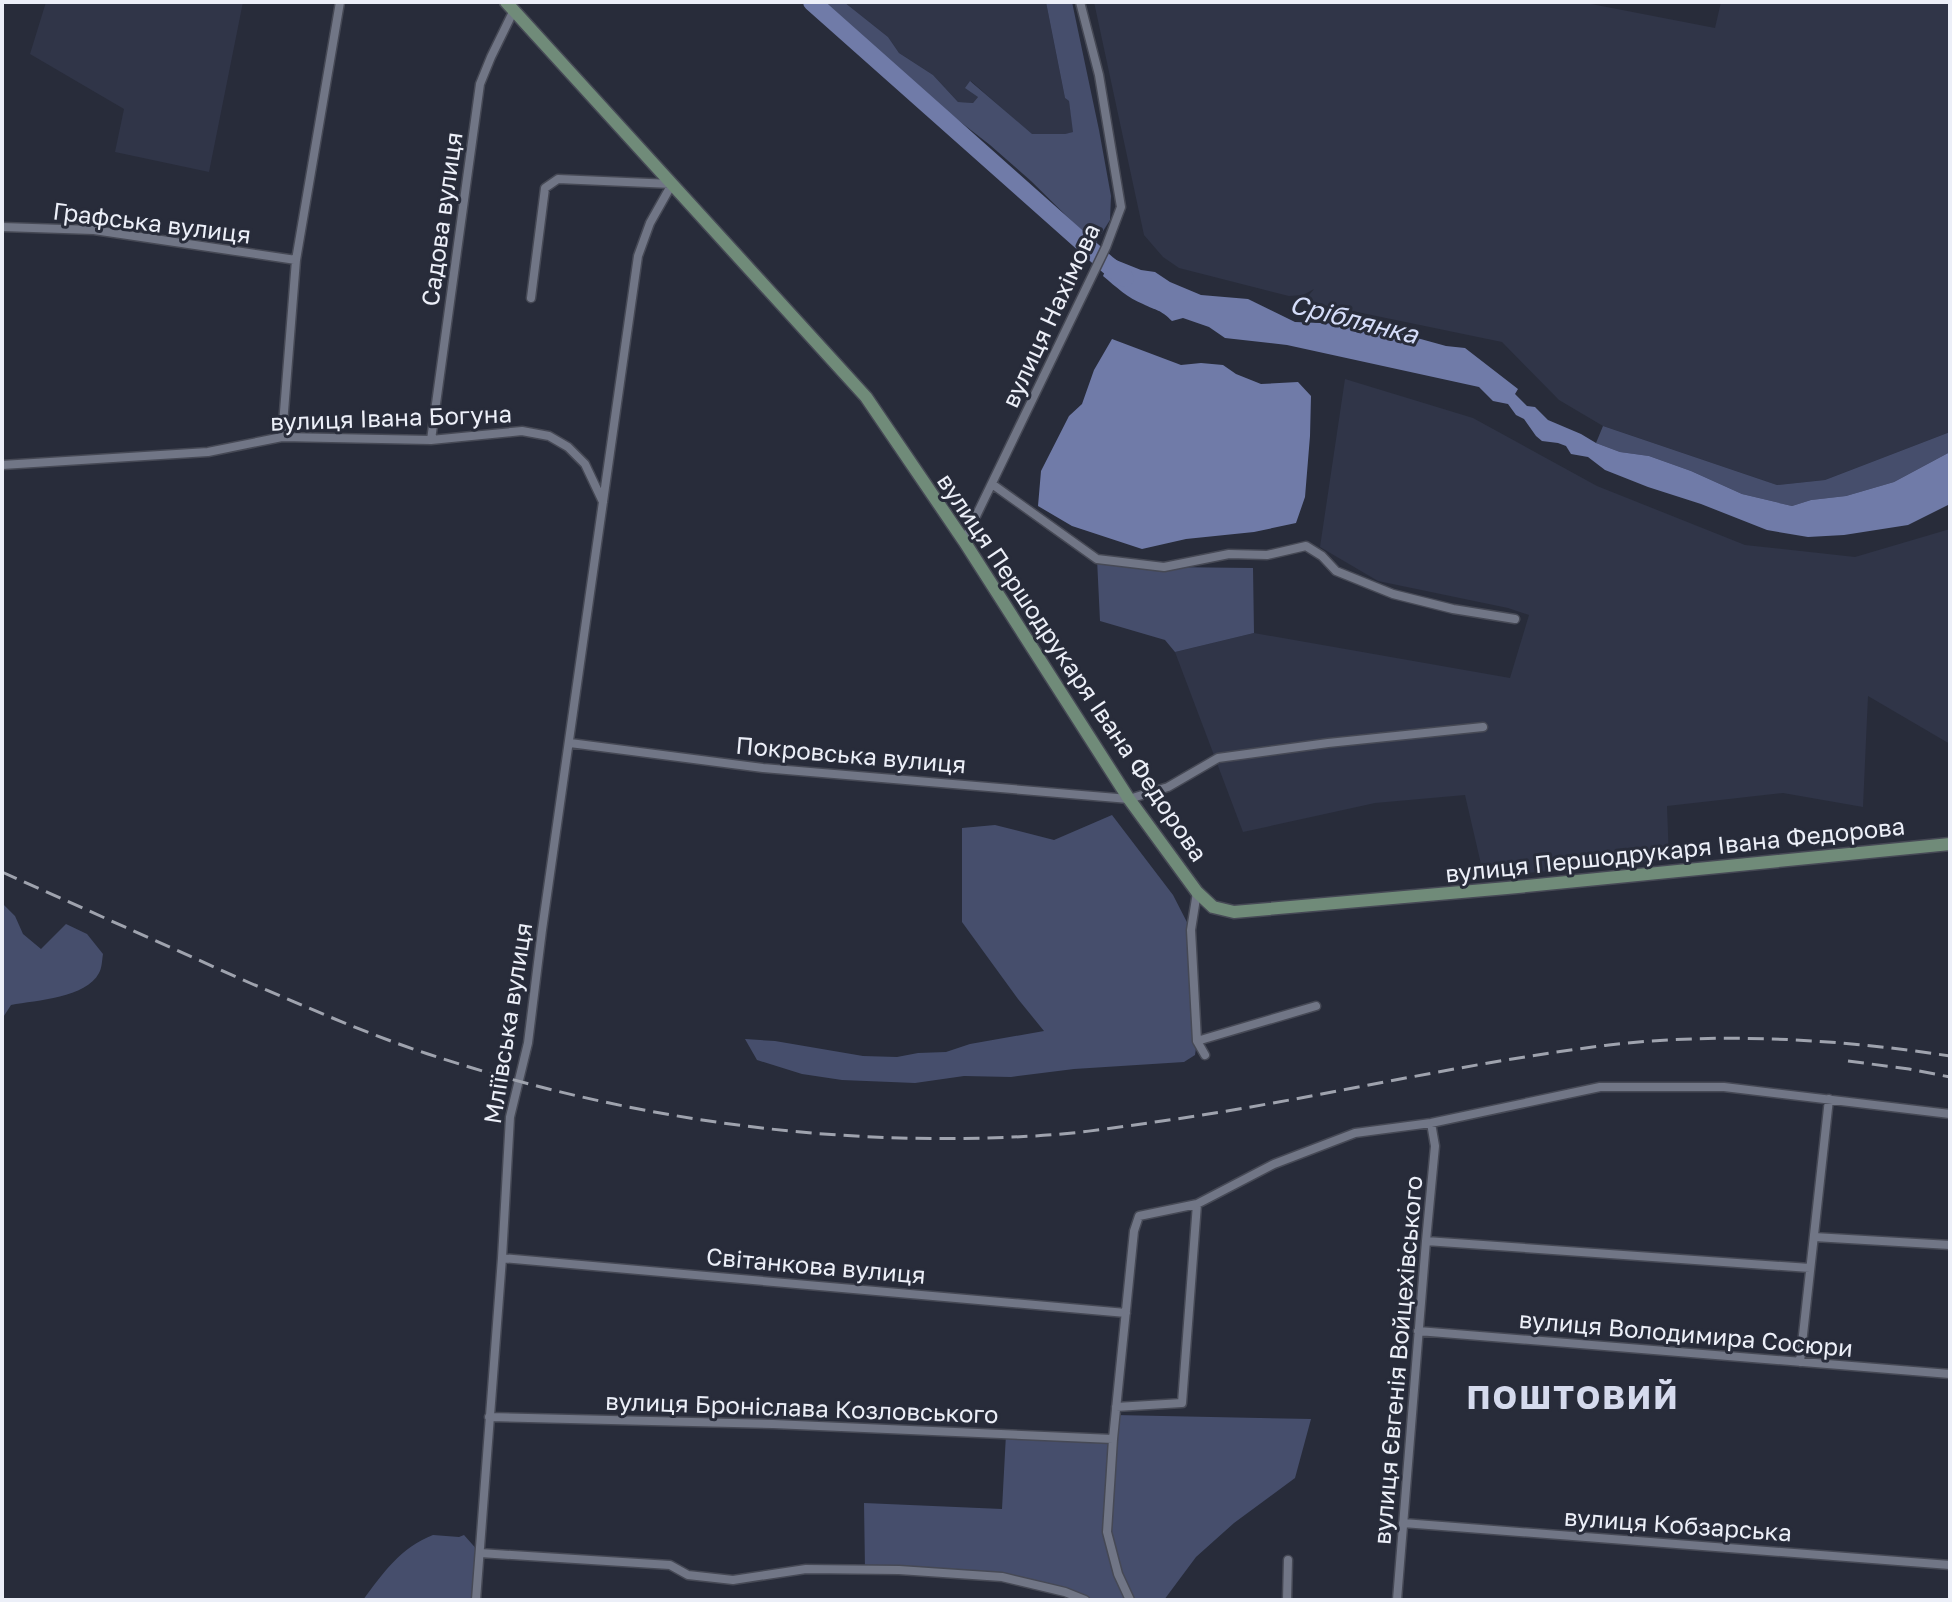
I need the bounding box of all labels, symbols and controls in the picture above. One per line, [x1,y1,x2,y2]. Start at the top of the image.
street label: Садова вулиця [414,130,468,308]
street label: Графська вулиця [51,195,253,249]
street label: вулиця Нахімова [995,218,1105,412]
water label: Сріблянка [1287,288,1423,350]
street label: вулиця Івана Богуна [270,398,512,436]
street label: вулиця Першодрукаря Івана Федорова [932,467,1214,867]
street label: Покровська вулиця [735,729,967,779]
street label: вулиця Першодрукаря Івана Федорова [1444,810,1906,888]
street label: Мліївська вулиця [477,920,537,1126]
street label: вулиця Євгенія Войцехівського [1366,1174,1428,1546]
street label: Світанкова вулиця [705,1241,927,1289]
street label: вулиця Володимира Сосюри [1518,1304,1854,1362]
district label: ПОШТОВИЙ [1467,1378,1679,1416]
street label: вулиця Броніслава Козловського [605,1386,999,1428]
street label: вулиця Кобзарська [1563,1502,1793,1546]

